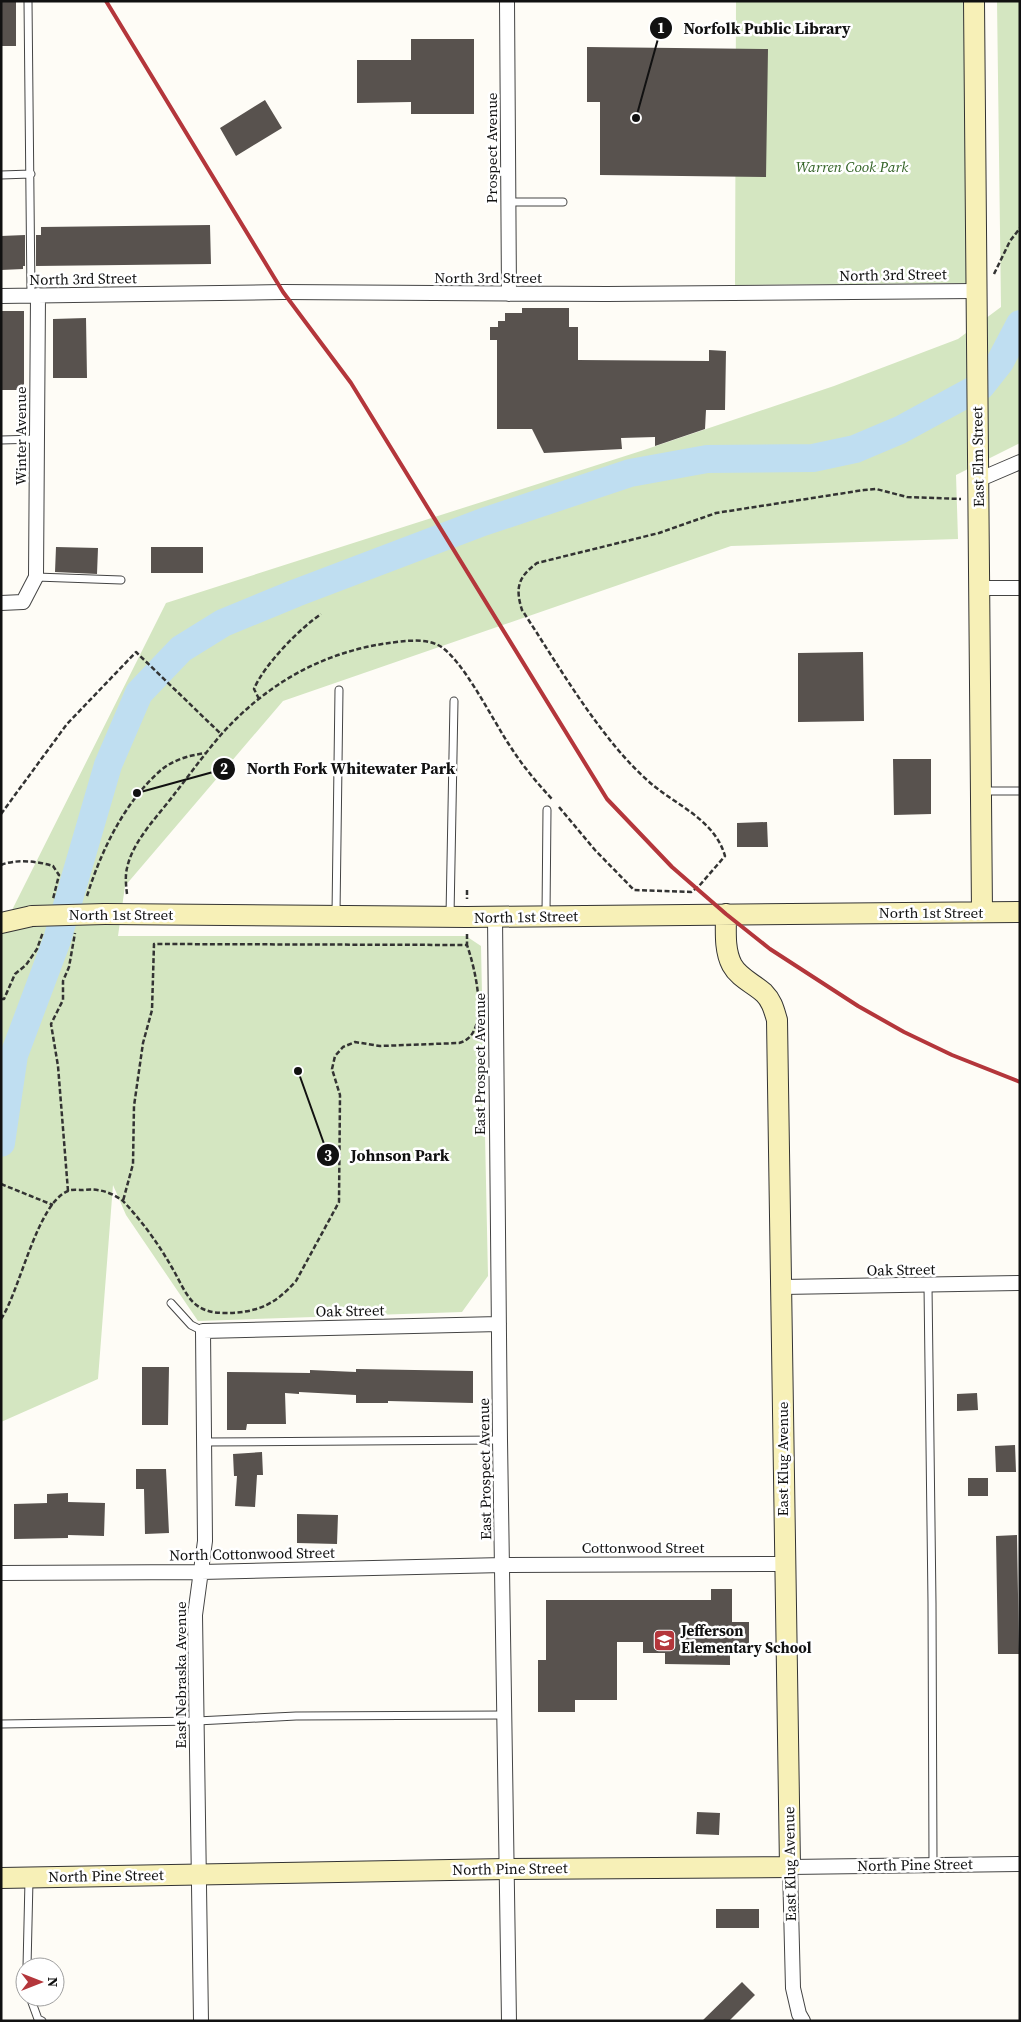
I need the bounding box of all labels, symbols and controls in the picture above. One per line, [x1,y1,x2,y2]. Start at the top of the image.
callout: Norfolk Public Library [649,13,861,44]
text: 1 [657,17,665,38]
text: Norfolk Public Library [683,17,851,39]
street label: Prospect Avenue [481,92,502,203]
park label: Warren Cook Park [796,156,909,177]
street label: North 3rd Street [839,263,947,286]
street label: North 3rd Street [29,267,137,290]
street label: North 3rd Street [434,267,542,288]
street label: Winter Avenue [10,386,31,486]
street label: East Elm Street [966,406,989,508]
callout: North Fork Whitewater Park [211,753,465,784]
text: North Fork Whitewater Park [247,757,456,779]
text: 2 [220,758,228,779]
street label: North 1st Street [879,902,983,923]
street label: North 1st Street [69,904,173,925]
street label: North 1st Street [474,905,578,928]
street label: East Prospect Avenue [469,992,490,1135]
callout: Johnson Park [316,1140,459,1171]
text: Johnson Park [350,1144,450,1166]
text: 3 [324,1145,332,1166]
street label: Oak Street [866,1258,936,1281]
street label: Oak Street [315,1299,385,1322]
street label: East Prospect Avenue [473,1397,496,1540]
street label: East Klug Avenue [772,1401,793,1517]
street label: Cottonwood Street [582,1537,704,1558]
street label: North Cottonwood Street [169,1542,335,1565]
street label: East Nebraska Avenue [170,1601,191,1749]
place label: Jefferson Elementary School [680,1620,812,1658]
school or university icon: Jefferson Elementary School [653,1628,677,1652]
street label: East Klug Avenue [778,1806,801,1922]
street label: North Pine Street [857,1853,973,1876]
street label: North Pine Street [452,1857,568,1880]
street label: North Pine Street [48,1864,164,1887]
north arrow [15,1957,65,2007]
text: N [43,1977,63,1987]

